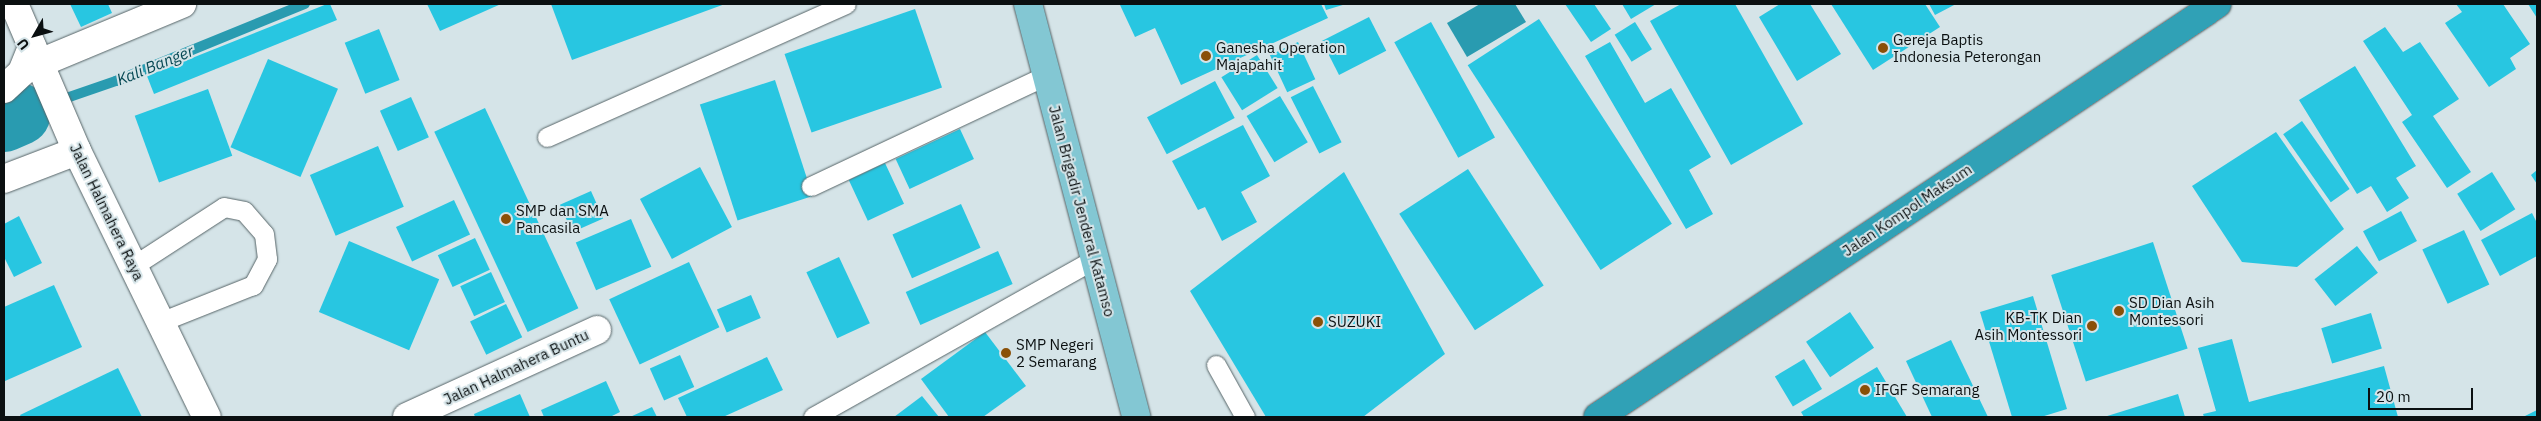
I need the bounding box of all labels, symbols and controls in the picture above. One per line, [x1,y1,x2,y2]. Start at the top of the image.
north arrow [10,10,60,60]
place label: Gereja Baptis Indonesia Peterongan [1893,30,2041,65]
text: U [13,35,33,54]
place label: Ganesha Operation Majapahit [1216,38,1346,73]
water label: Kali Banger [114,41,196,89]
marker: Gereja Baptis Indonesia Peterongan [1877,42,1889,54]
marker: Ganesha Operation Majapahit [1200,50,1212,62]
street label: Jalan Brigadir Jenderal Katamso [1045,103,1119,319]
street label: Jalan Halmahera Raya [66,141,148,283]
street label: Jalan Kompol Maksum [1839,160,1975,260]
place label: SMP dan SMA Pancasila [516,201,609,236]
marker: SMP dan SMA Pancasila [500,213,512,225]
place label: SD Dian Asih Montessori [2129,293,2214,328]
marker: SD Dian Asih Montessori [2113,305,2125,317]
place label: KB-TK Dian Asih Montessori [1975,308,2082,343]
place label: SUZUKI [1328,313,1381,331]
marker: SUZUKI [1312,316,1324,328]
marker: KB-TK Dian Asih Montessori [2086,320,2098,332]
street label: Jalan Halmahera Buntu [441,325,591,409]
place label: SMP Negeri 2 Semarang [1016,335,1096,370]
marker: SMP Negeri 2 Semarang [1000,347,1012,359]
scale bar [2371,378,2476,410]
place label: IFGF Semarang [1875,381,1979,399]
marker: IFGF Semarang [1859,384,1871,396]
text: 20 m [2376,387,2411,406]

